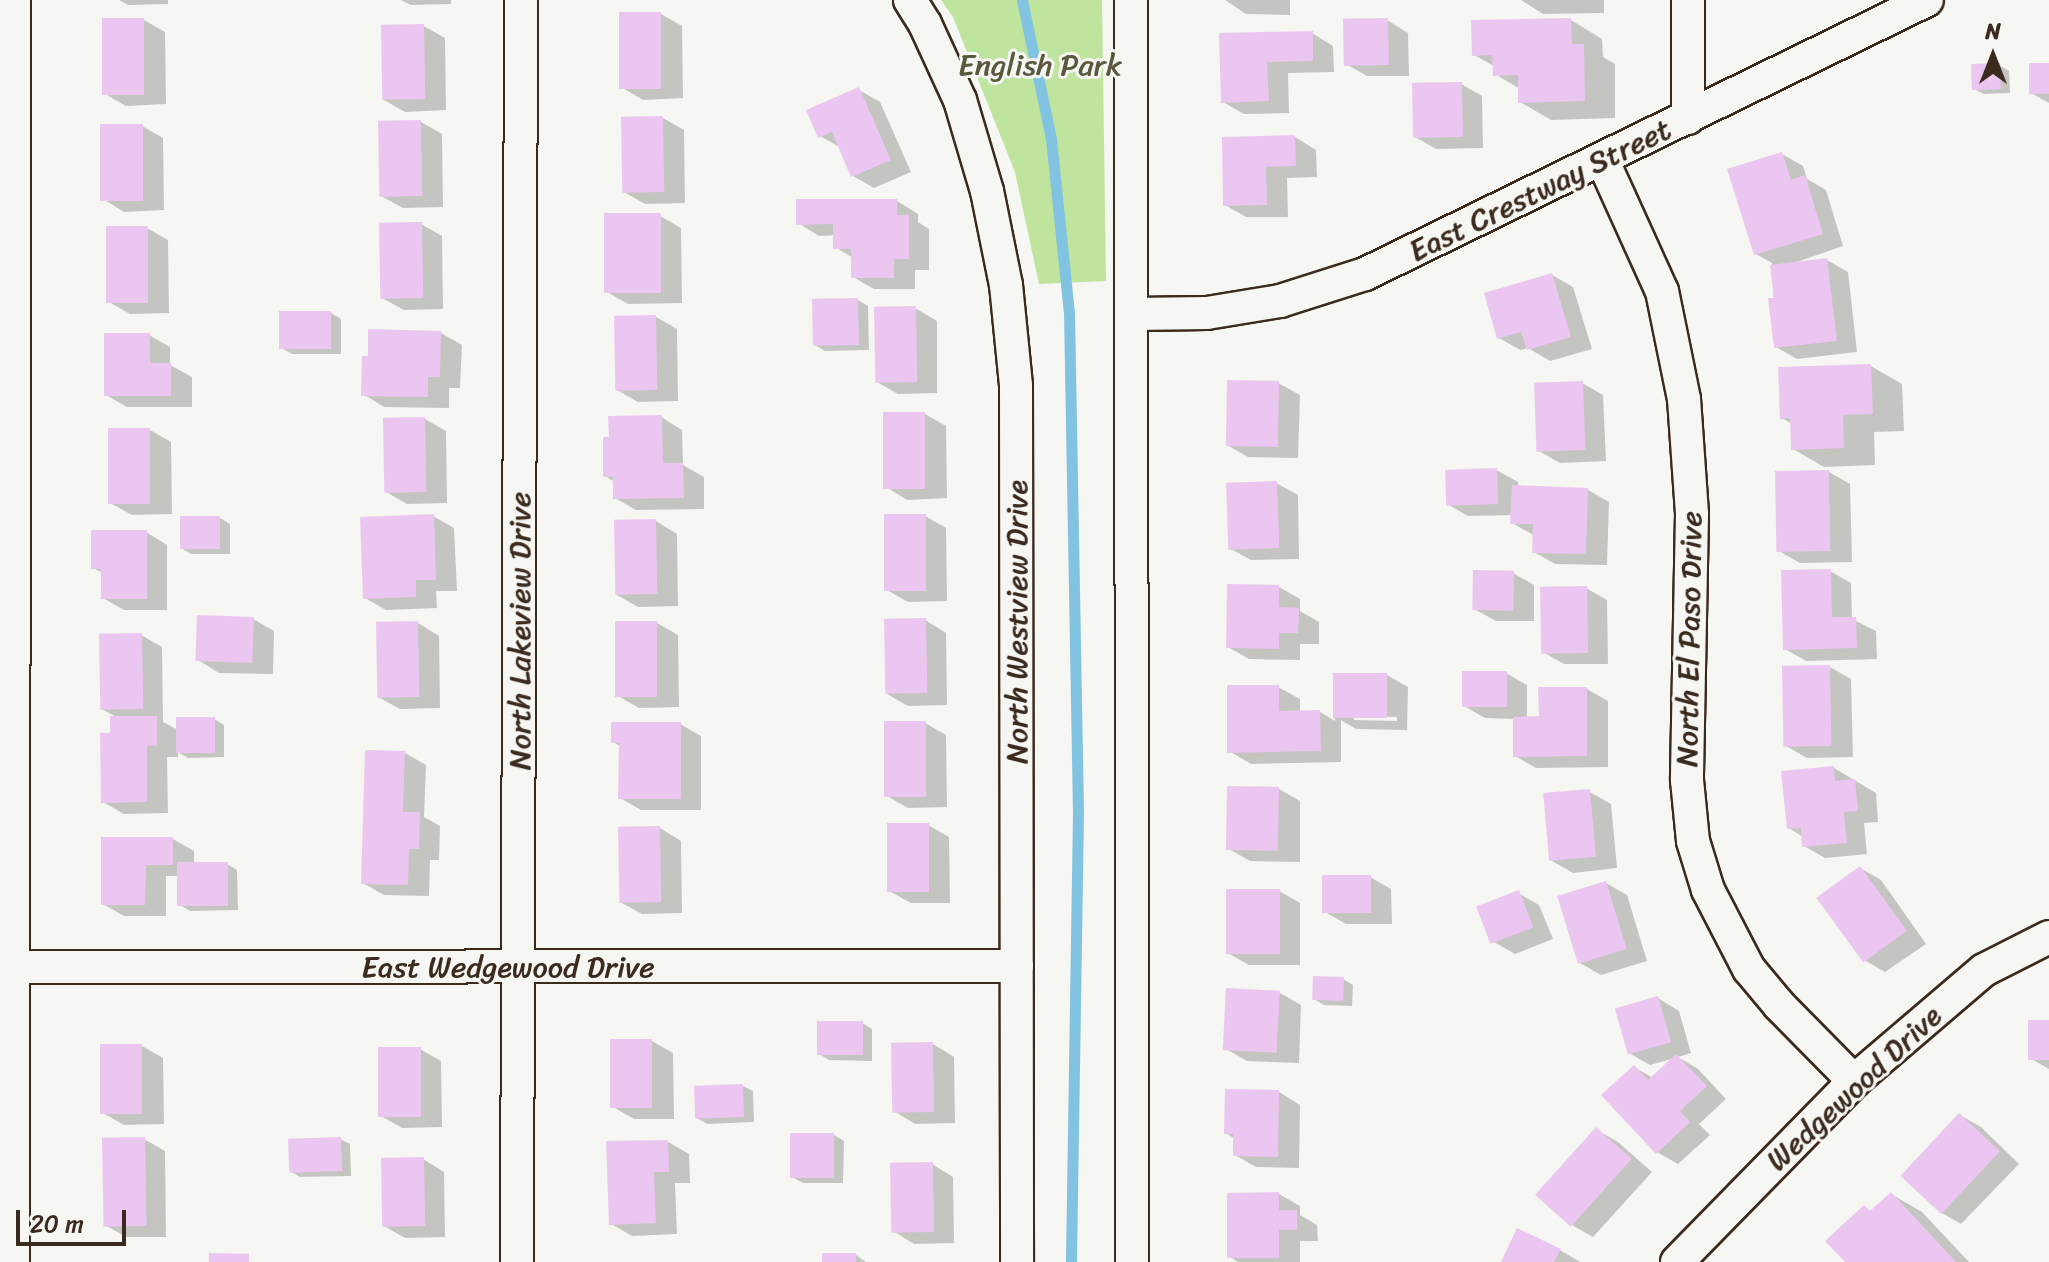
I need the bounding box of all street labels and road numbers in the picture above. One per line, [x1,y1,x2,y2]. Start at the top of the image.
street label: East Crestway Street [1404,111,1676,269]
street label: North Westview Drive [999,480,1035,764]
street label: North Lakeview Drive [502,491,538,771]
street label: North El Paso Drive [1669,511,1709,767]
street label: East Wedgewood Drive [361,949,655,985]
street label: Wedgewood Drive [1759,997,1949,1179]

